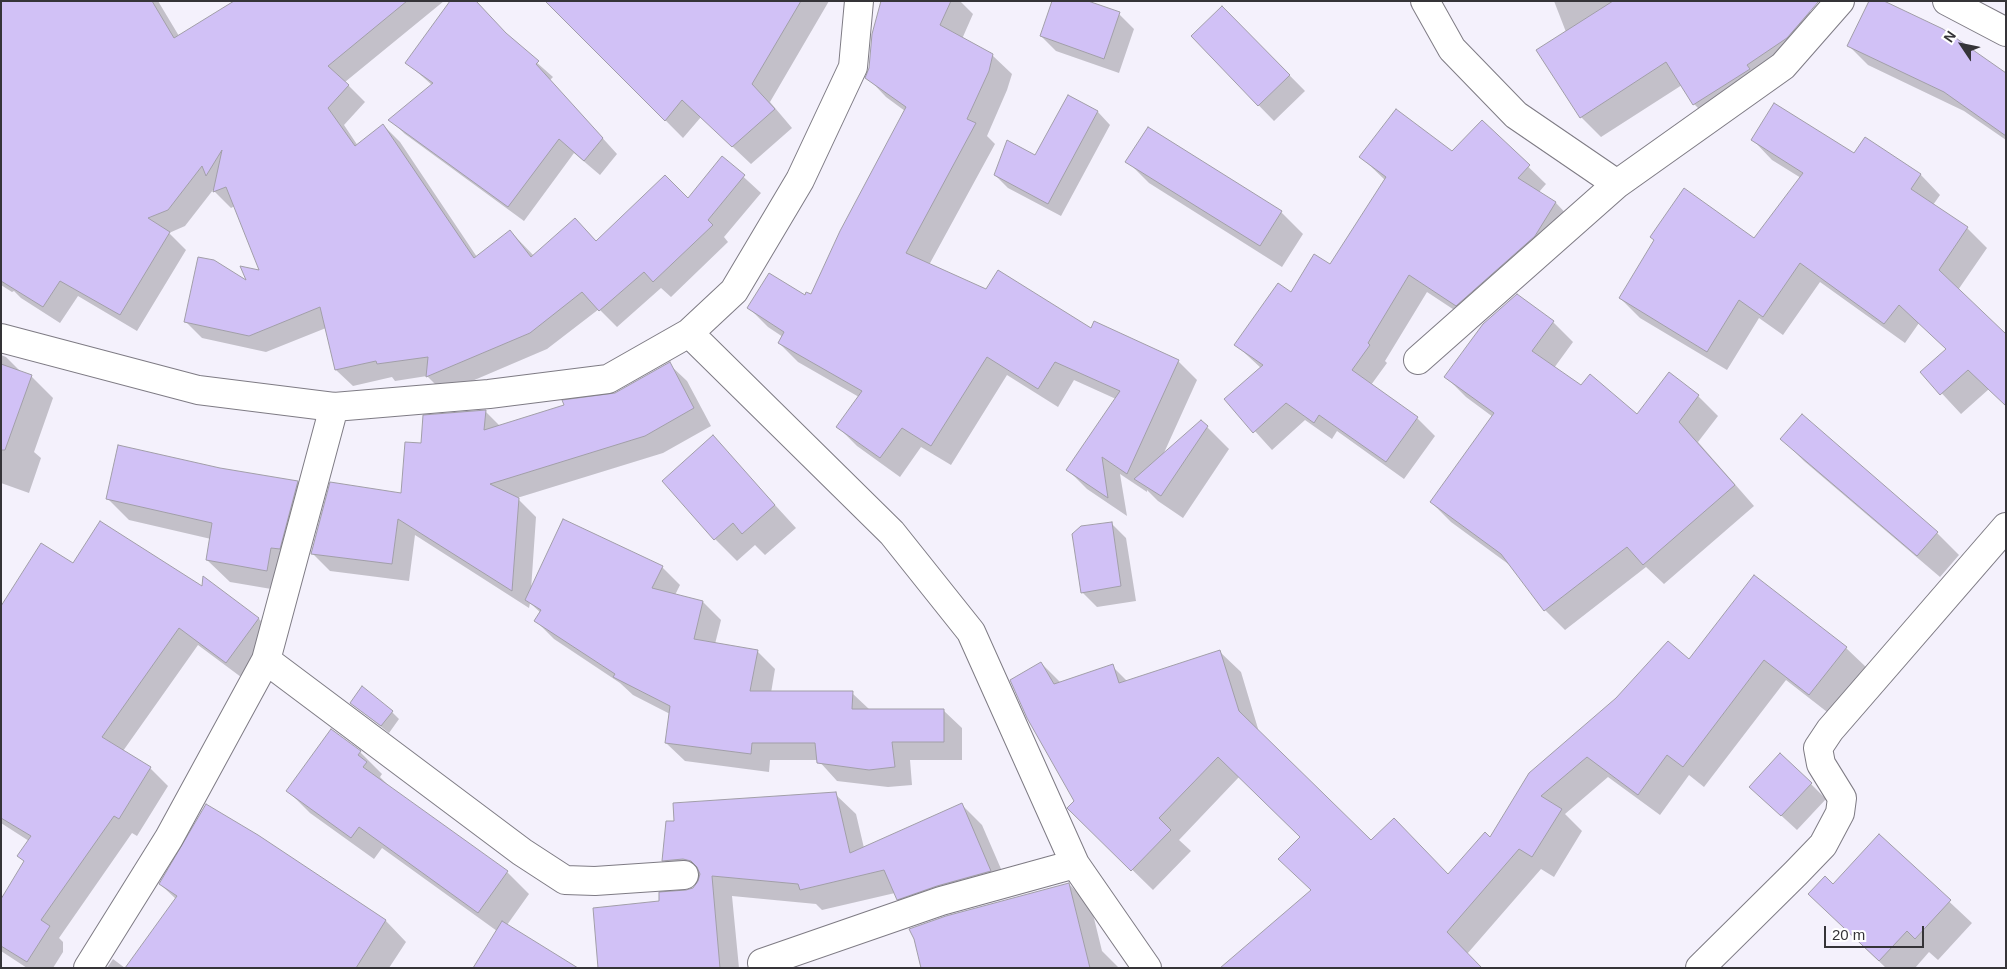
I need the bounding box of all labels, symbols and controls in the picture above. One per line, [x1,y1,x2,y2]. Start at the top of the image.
north arrow [1937,20,1987,70]
text: N [1940,28,1959,45]
scale bar [1827,916,1927,948]
text: 20 m [1832,926,1865,943]

